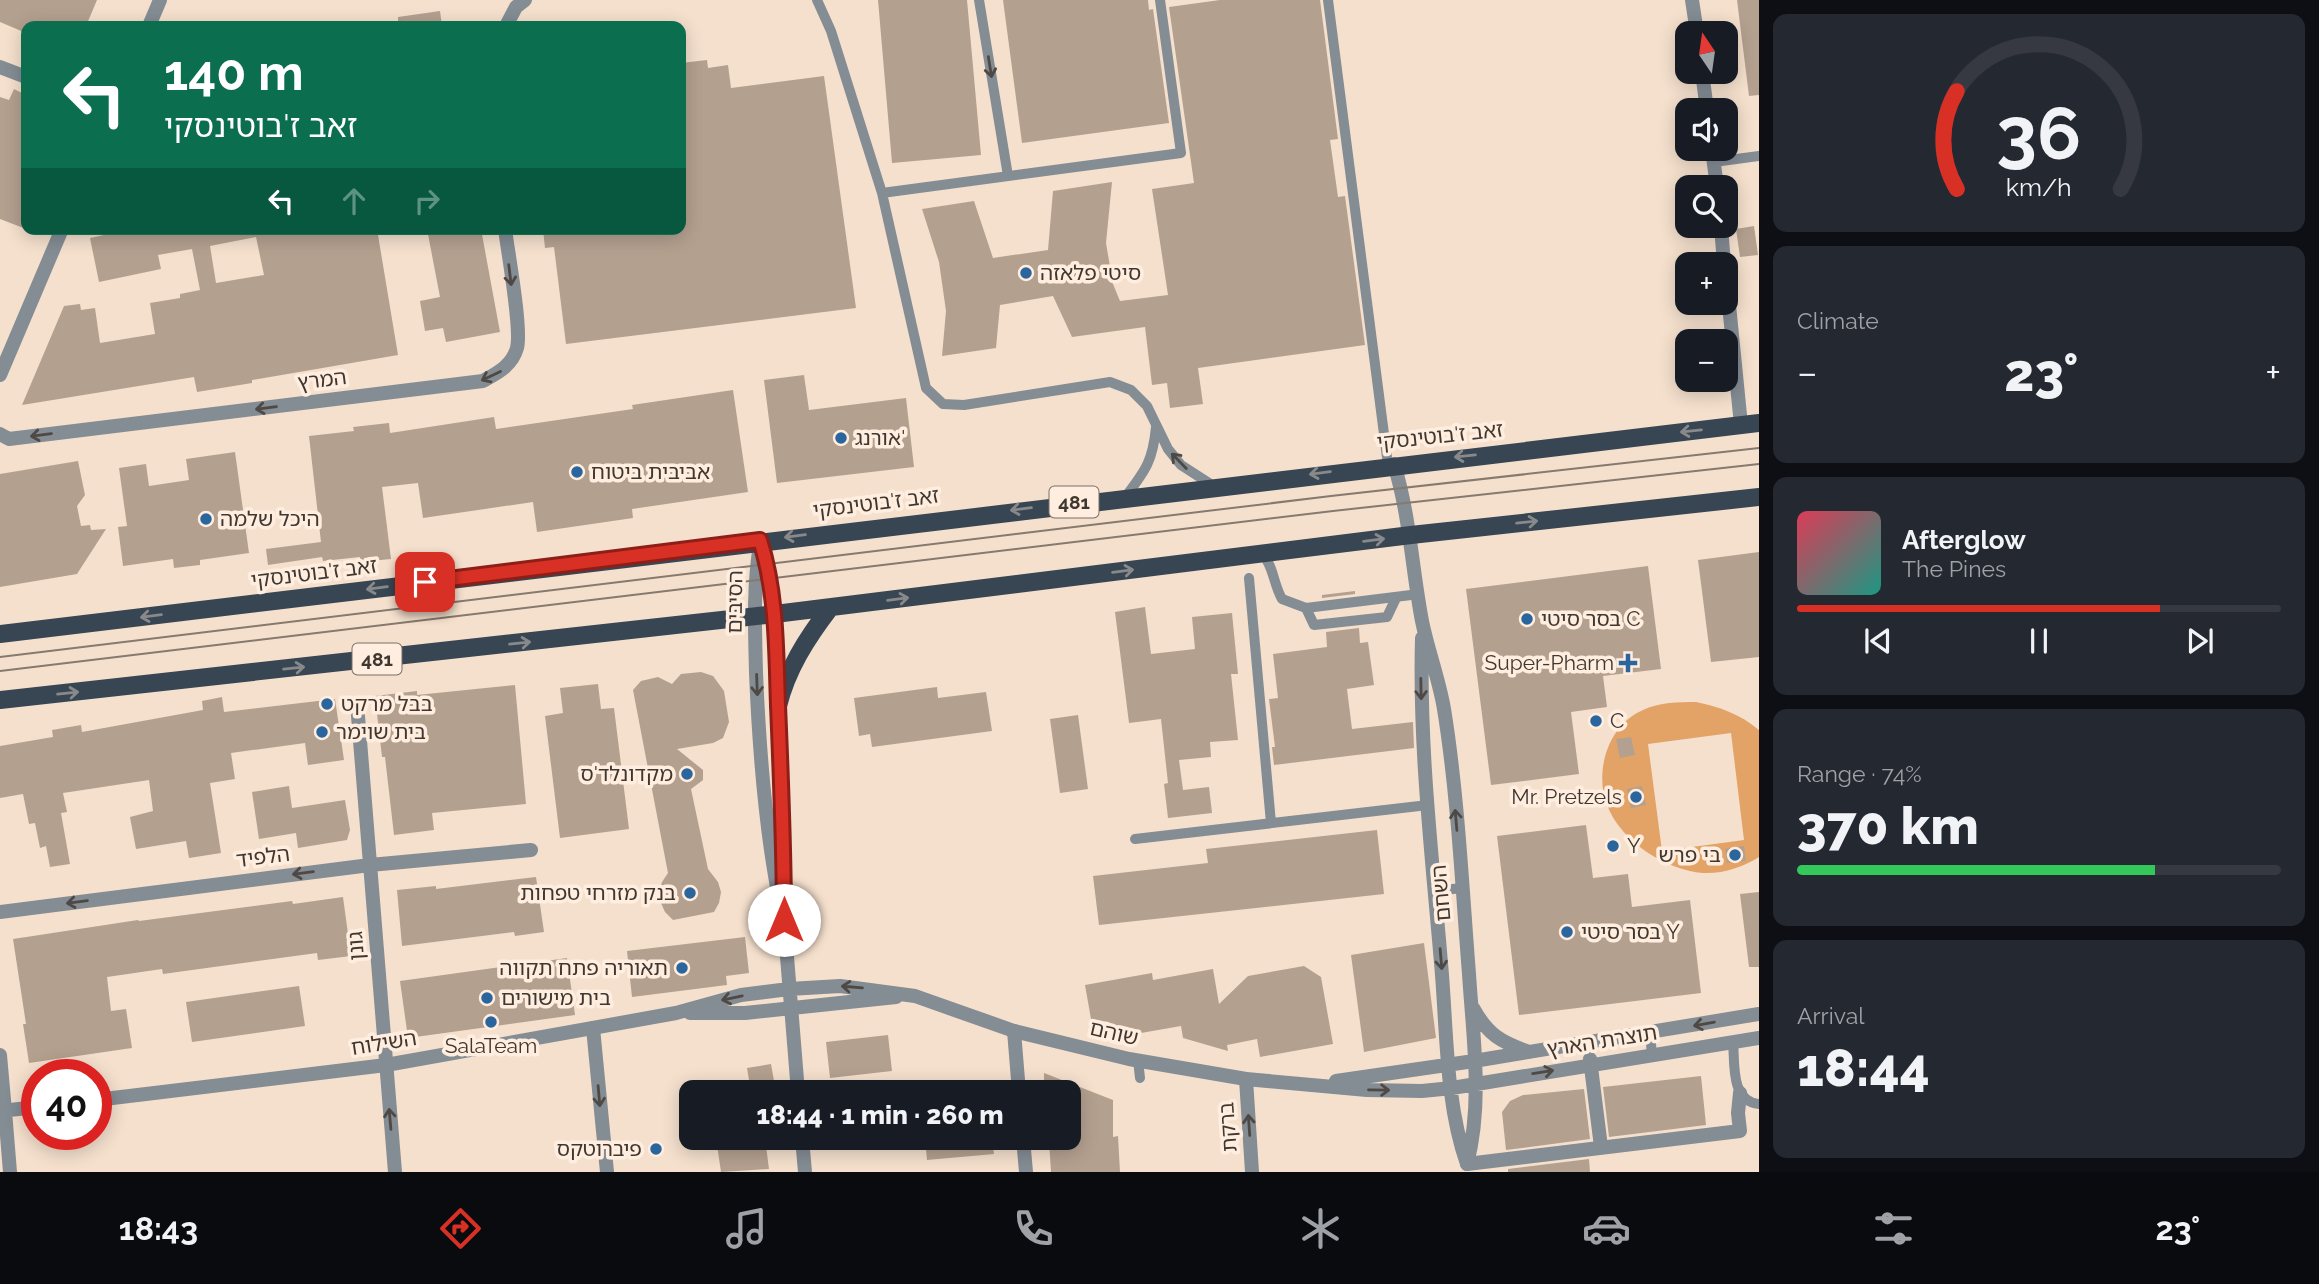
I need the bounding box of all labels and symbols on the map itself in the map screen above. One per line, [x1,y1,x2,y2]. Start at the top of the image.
north arrow [1675,21,1738,84]
one-way arrow [984,55,997,78]
place label: סיטי פלאזה [1040,260,1141,285]
one-way arrow [504,263,517,285]
marker: סיטי פלאזה [1018,265,1034,281]
street label: המרץ [296,364,348,395]
one-way arrow [481,370,502,383]
one-way arrow [256,401,278,414]
street label: זאב ז'בוטינסקי [1376,416,1504,455]
place label: אורנג' [855,425,905,450]
one-way arrow [1680,425,1703,438]
one-way arrow [30,429,52,442]
marker: אורנג' [833,430,849,446]
one-way arrow [1454,450,1477,463]
one-way arrow [1170,452,1187,469]
place label: אביבית ביטוח [591,459,710,484]
marker: אביבית ביטוח [569,464,585,480]
one-way arrow [1309,467,1332,480]
street label: זאב ז'בוטינסקי [811,482,941,523]
road number: 481 [1050,486,1098,517]
one-way arrow [1011,502,1033,515]
place label: היכל שלמה [220,506,320,531]
marker: היכל שלמה [198,511,214,527]
one-way arrow [1515,516,1538,529]
one-way arrow [785,529,807,542]
one-way arrow [1362,533,1384,546]
street label: זאב ז'בוטינסקי [249,552,379,593]
pin [395,552,455,612]
one-way arrow [1112,564,1134,577]
street label: הסיבים [721,570,748,634]
one-way arrow [366,581,388,594]
one-way arrow [886,593,909,606]
place label: בסר סיטי C [1541,606,1641,631]
one-way arrow [140,609,163,622]
marker: בסר סיטי C [1519,611,1535,627]
one-way arrow [508,636,531,649]
road number: 481 [352,644,402,674]
place label: Super-Pharm [1485,650,1614,675]
marker: Super-Pharm [1620,655,1636,671]
one-way arrow [282,661,305,674]
one-way arrow [750,673,763,696]
one-way arrow [1414,677,1428,700]
one-way arrow [56,686,79,699]
place label: בבל מרקט [341,691,433,716]
marker: בבל מרקט [319,696,335,712]
place label: C [1610,708,1624,733]
marker: C [1588,713,1604,729]
place label: בית שוימר [336,719,426,744]
marker: בית שוימר [314,724,330,740]
place label: מקדונלד'ס [580,761,673,786]
marker: מקדונלד'ס [679,766,695,782]
place label: Mr. Pretzels [1511,784,1622,809]
marker: Mr. Pretzels [1628,789,1644,805]
one-way arrow [1449,809,1462,831]
place label: Y [1627,833,1641,858]
marker: Y [1605,838,1621,854]
street label: הלפיד [235,841,291,872]
place label: בי פרש [1659,842,1721,867]
marker: בי פרש [1727,847,1743,863]
street label: השחם [1426,864,1455,922]
one-way arrow [292,867,315,880]
place label: בנק מזרחי טפחות [520,880,676,905]
position arrow [747,883,821,957]
marker: בנק מזרחי טפחות [682,885,698,901]
one-way arrow [66,896,89,909]
place label: בסר סיטי Y [1581,919,1680,944]
marker: בסר סיטי Y [1559,924,1575,940]
street label: גונן [342,931,369,961]
one-way arrow [1435,947,1448,969]
place label: תאוריה פתח תקווה [499,955,668,980]
marker: תאוריה פתח תקווה [674,960,690,976]
one-way arrow [842,980,864,993]
place label: בית מישורים [501,985,611,1010]
marker: בית מישורים [479,990,495,1006]
one-way arrow [721,991,744,1005]
marker: SalaTeam [483,1014,499,1030]
street label: שוהם [1087,1015,1141,1050]
one-way arrow [1693,1017,1716,1031]
street label: תוצרת הארץ [1545,1019,1659,1062]
street label: השילוח [349,1025,418,1060]
place label: SalaTeam [445,1033,537,1058]
speed limit sign: 40 [21,1059,112,1150]
one-way arrow [1531,1065,1554,1078]
one-way arrow [1367,1083,1390,1097]
one-way arrow [593,1084,606,1106]
street label: ברקת [1213,1101,1242,1153]
one-way arrow [383,1108,396,1130]
one-way arrow [1242,1115,1255,1137]
place label: פיברוטקס [556,1136,642,1161]
marker: פיברוטקס [648,1141,664,1157]

